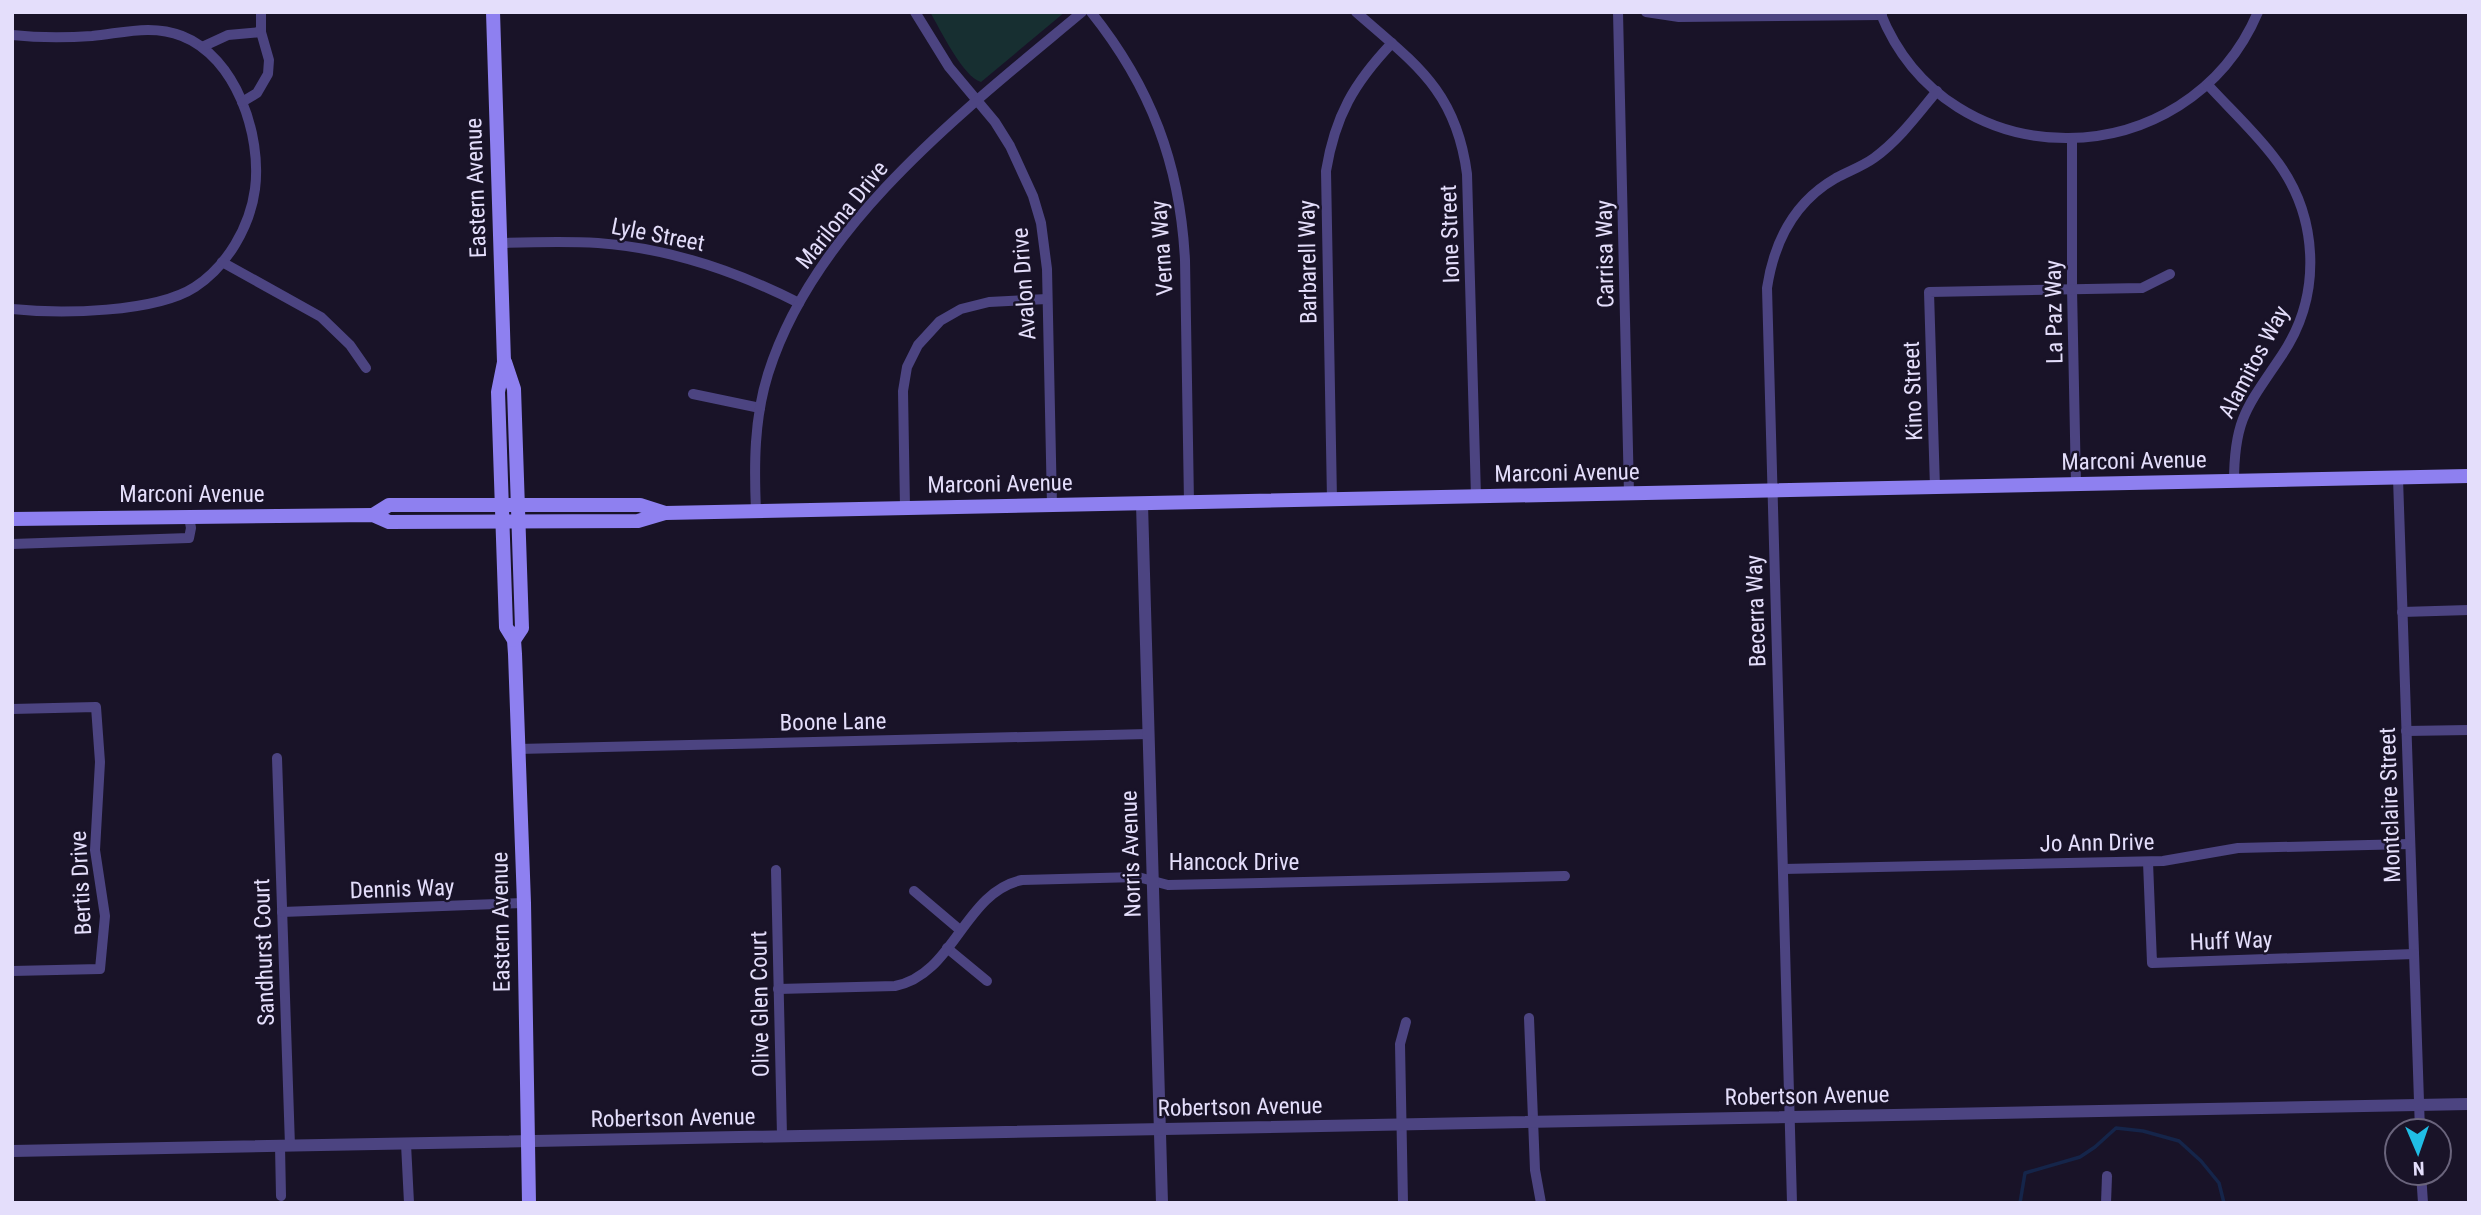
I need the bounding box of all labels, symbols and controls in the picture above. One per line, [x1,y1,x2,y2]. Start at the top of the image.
street label: Eastern Avenue [460,117,492,259]
street label: Marilona Drive [790,156,894,274]
street label: Ione Street [1435,184,1465,284]
street label: Verna Way [1145,199,1179,296]
street label: Barbarell Way [1293,199,1323,324]
street label: Carrisa Way [1591,200,1619,308]
street label: Lyle Street [609,213,707,257]
street label: Avalon Drive [1007,227,1041,341]
street label: La Paz Way [2040,259,2068,364]
street label: Alamitos Way [2213,301,2295,423]
street label: Kino Street [1898,341,1928,441]
street label: Marconi Avenue [2061,446,2207,476]
street label: Marconi Avenue [1494,458,1640,488]
street label: Marconi Avenue [927,469,1073,499]
street label: Marconi Avenue [119,481,265,508]
street label: Becerra Way [1741,554,1771,668]
street label: Boone Lane [779,708,887,736]
street label: Montclaire Street [2374,727,2406,883]
street label: Norris Avenue [1115,790,1147,918]
street label: Jo Ann Drive [2039,829,2155,857]
street label: Bertis Drive [65,830,97,936]
street label: Hancock Drive [1169,849,1299,876]
street label: Eastern Avenue [486,852,516,992]
street label: Dennis Way [349,874,455,904]
street label: Sandhurst Court [248,878,280,1026]
street label: Huff Way [2189,926,2273,956]
street label: Olive Glen Court [745,931,775,1077]
street label: Robertson Avenue [1724,1081,1890,1111]
street label: Robertson Avenue [1157,1092,1323,1122]
street label: Robertson Avenue [590,1103,756,1133]
north arrow [2383,1117,2453,1187]
text: N [2412,1157,2425,1180]

